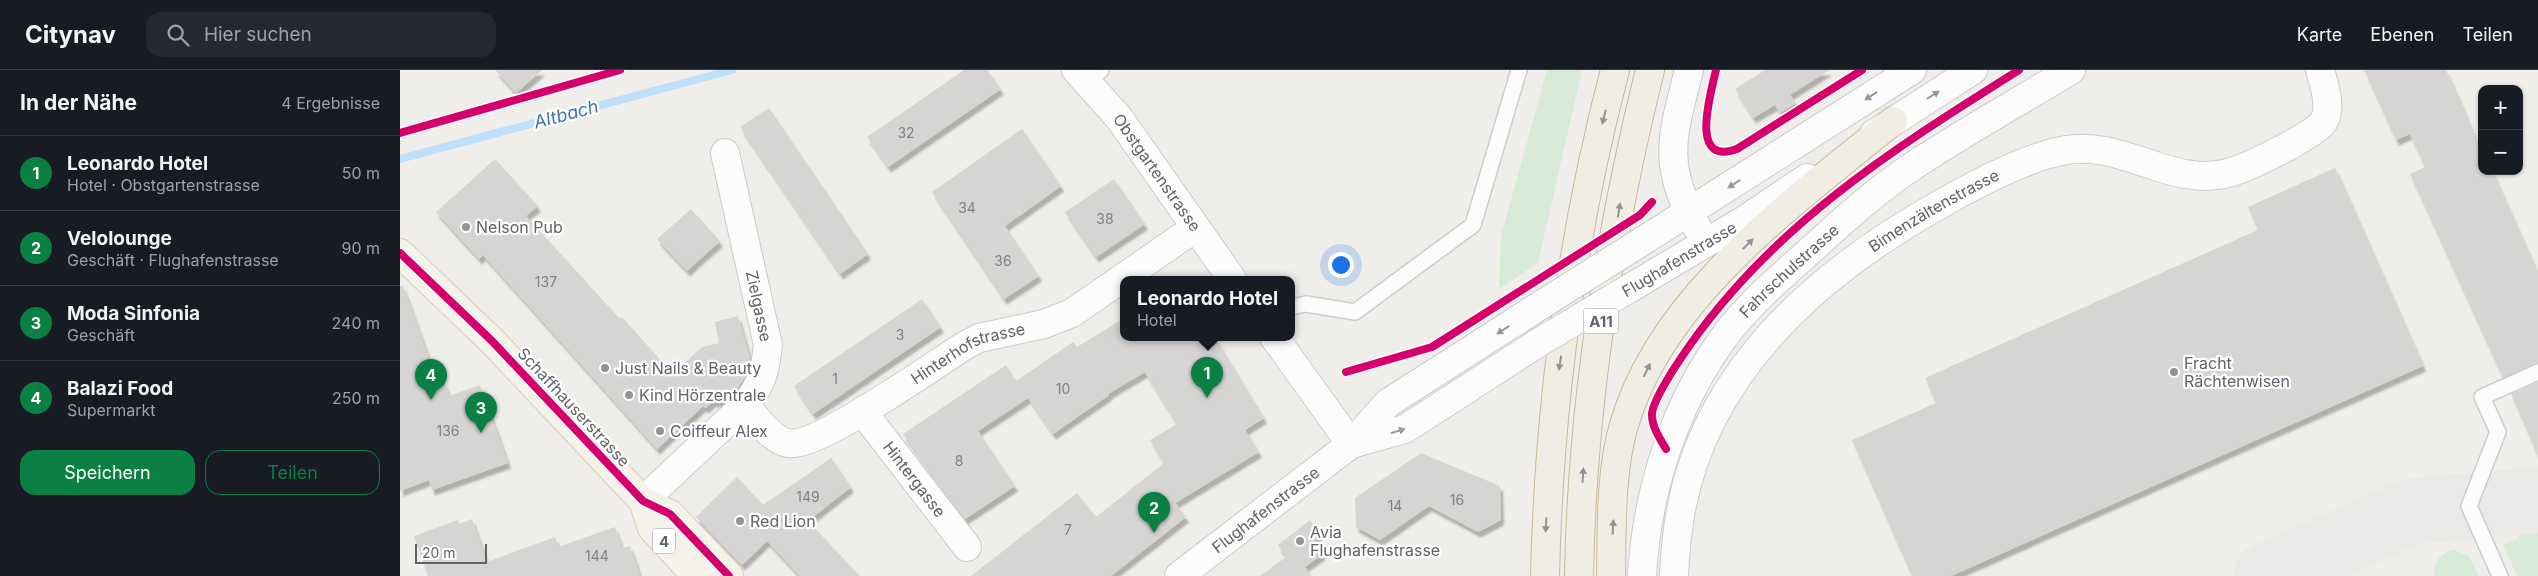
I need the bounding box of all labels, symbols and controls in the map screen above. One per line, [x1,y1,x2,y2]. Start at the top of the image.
search box [146,12,496,57]
text: Citynav [25,20,116,49]
icon: search [164,21,192,49]
text: Hier suchen [204,23,312,46]
text: Karte [2297,24,2342,45]
text: Ebenen [2370,24,2434,45]
text: Teilen [2462,24,2513,45]
map controls [2478,85,2523,175]
button: + [2478,85,2523,130]
text: In der Nähe [20,90,137,115]
one-way arrow [1926,91,1940,100]
one-way arrow [1864,92,1878,101]
text: 4 Ergebnisse [281,93,380,113]
water label: Altbach [530,95,601,133]
street label: Obstgartenstrasse [1109,110,1205,235]
one-way arrow [1600,110,1608,125]
house number: 32 [897,124,915,141]
button: − [2478,130,2523,175]
text: Leonardo Hotel [67,152,208,175]
text: 1 [33,163,39,183]
text: 50 m [342,163,380,183]
street label: Bimenzältenstrasse [1864,165,2002,256]
text: Hotel · Obstgartenstrasse [67,175,260,195]
one-way arrow [1727,179,1741,188]
house number: 34 [958,199,976,216]
one-way arrow [1615,201,1623,217]
house number: 38 [1096,210,1114,227]
place label: Nelson Pub [476,217,563,237]
street label: Flughafenstrasse [1618,217,1740,301]
street label: Fahrschulstrasse [1735,220,1843,322]
marker: Nelson Pub [460,221,472,233]
text: Velolounge [67,227,172,250]
text: 2 [31,238,41,258]
text: 90 m [341,238,380,258]
one-way arrow [1742,238,1754,250]
text: Geschäft · Flughafenstrasse [67,250,279,270]
house number: 36 [994,252,1012,269]
your location [1328,252,1354,278]
street label: Zielgasse [742,269,776,343]
house number: 137 [535,273,557,290]
popup [1120,276,1295,341]
text: Leonardo Hotel [1137,287,1278,310]
text: Moda Sinfonia [67,302,200,325]
road number: A11 [1584,308,1618,334]
text: Hotel [1137,310,1177,330]
text: 3 [31,313,41,333]
text: 240 m [332,313,380,333]
street label: Hinterhofstrasse [907,318,1027,388]
text: Geschäft [67,325,135,345]
one-way arrow [1496,325,1509,334]
house number: 3 [896,326,904,343]
street label: Schaffhauserstrasse [514,343,634,471]
place label: Fracht Rächtenwisen [2184,353,2290,391]
one-way arrow [1556,356,1564,372]
pin: 1 [1191,357,1223,398]
place label: Just Nails & Beauty [615,358,761,378]
pin: 4 [415,359,447,400]
marker: Just Nails & Beauty [599,362,611,374]
one-way arrow [1643,363,1651,378]
marker: Fracht Rächtenwisen [2168,366,2180,378]
house number: 1 [832,370,838,387]
text: Balazi Food [67,377,173,400]
house number: 10 [1056,380,1070,397]
place label: Kind Hörzentrale [639,385,766,405]
text: 4 [31,388,41,408]
text: 250 m [332,388,380,408]
marker: Kind Hörzentrale [623,389,635,401]
pin: 3 [465,392,497,433]
text: Supermarkt [67,400,155,420]
place label: Coiffeur Alex [670,421,768,441]
house number: 136 [436,422,460,439]
marker: Coiffeur Alex [654,425,666,437]
one-way arrow [1390,426,1405,434]
street label: Hintergasse [879,437,950,521]
button: Speichern [20,450,195,495]
button: Teilen [205,450,380,495]
house number: 8 [955,452,963,469]
street label: Flughafenstrasse [1208,462,1323,557]
one-way arrow [1579,467,1587,483]
house number: 149 [796,488,820,505]
house number: 16 [1450,491,1464,508]
pin: 2 [1138,492,1170,533]
house number: 14 [1388,497,1402,514]
place label: Red Lion [750,511,816,531]
marker: Red Lion [734,515,746,527]
one-way arrow [1542,518,1550,534]
one-way arrow [1609,519,1617,535]
house number: 7 [1064,521,1072,538]
place label: Avia Flughafenstrasse [1310,522,1440,560]
road number: 4 [653,528,675,554]
marker: Avia Flughafenstrasse [1294,535,1306,547]
scale bar [415,541,488,564]
text: 20 m [422,544,456,561]
house number: 144 [585,547,609,564]

